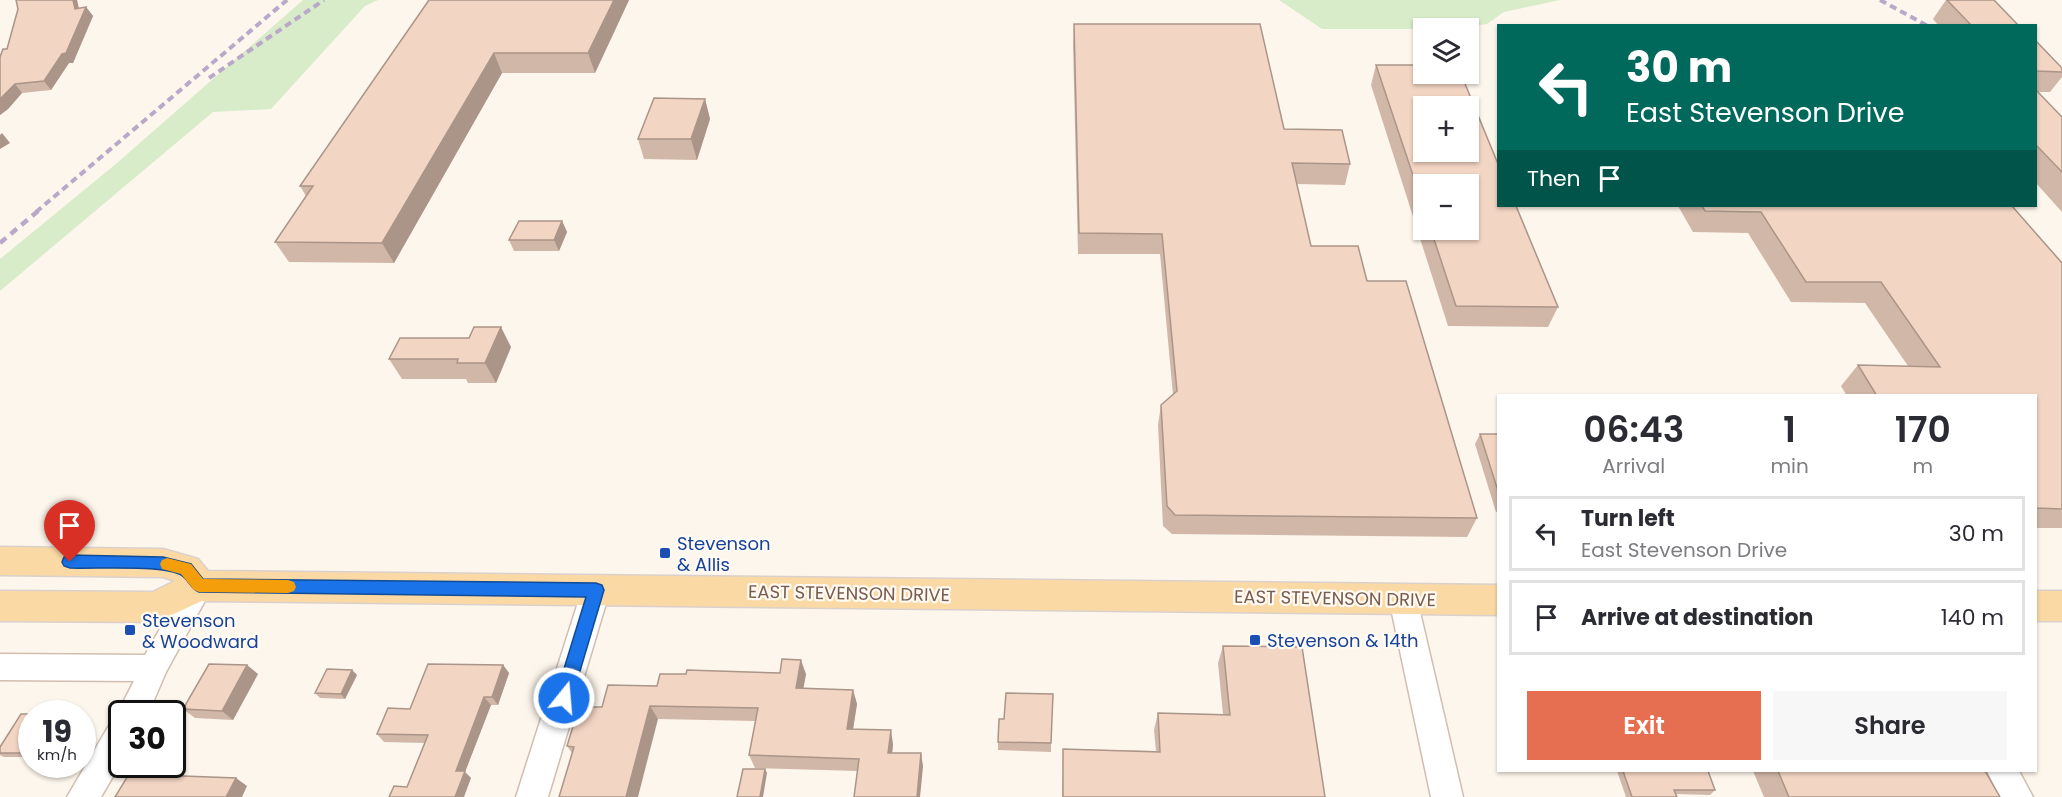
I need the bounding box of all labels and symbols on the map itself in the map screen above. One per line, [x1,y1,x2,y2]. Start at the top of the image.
pin [44,500,95,562]
place label: Stevenson & Allis [677,531,771,577]
marker: Stevenson & Allis [658,546,672,560]
street label: EAST STEVENSON DRIVE [748,579,950,607]
street label: EAST STEVENSON DRIVE [1234,584,1436,612]
place label: Stevenson & Woodward [142,608,259,654]
marker: Stevenson & Woodward [123,623,137,637]
place label: Stevenson & 14th [1267,628,1419,653]
marker: Stevenson & 14th [1248,633,1262,647]
position arrow [532,666,596,730]
speed limit sign: 30 [108,700,186,778]

